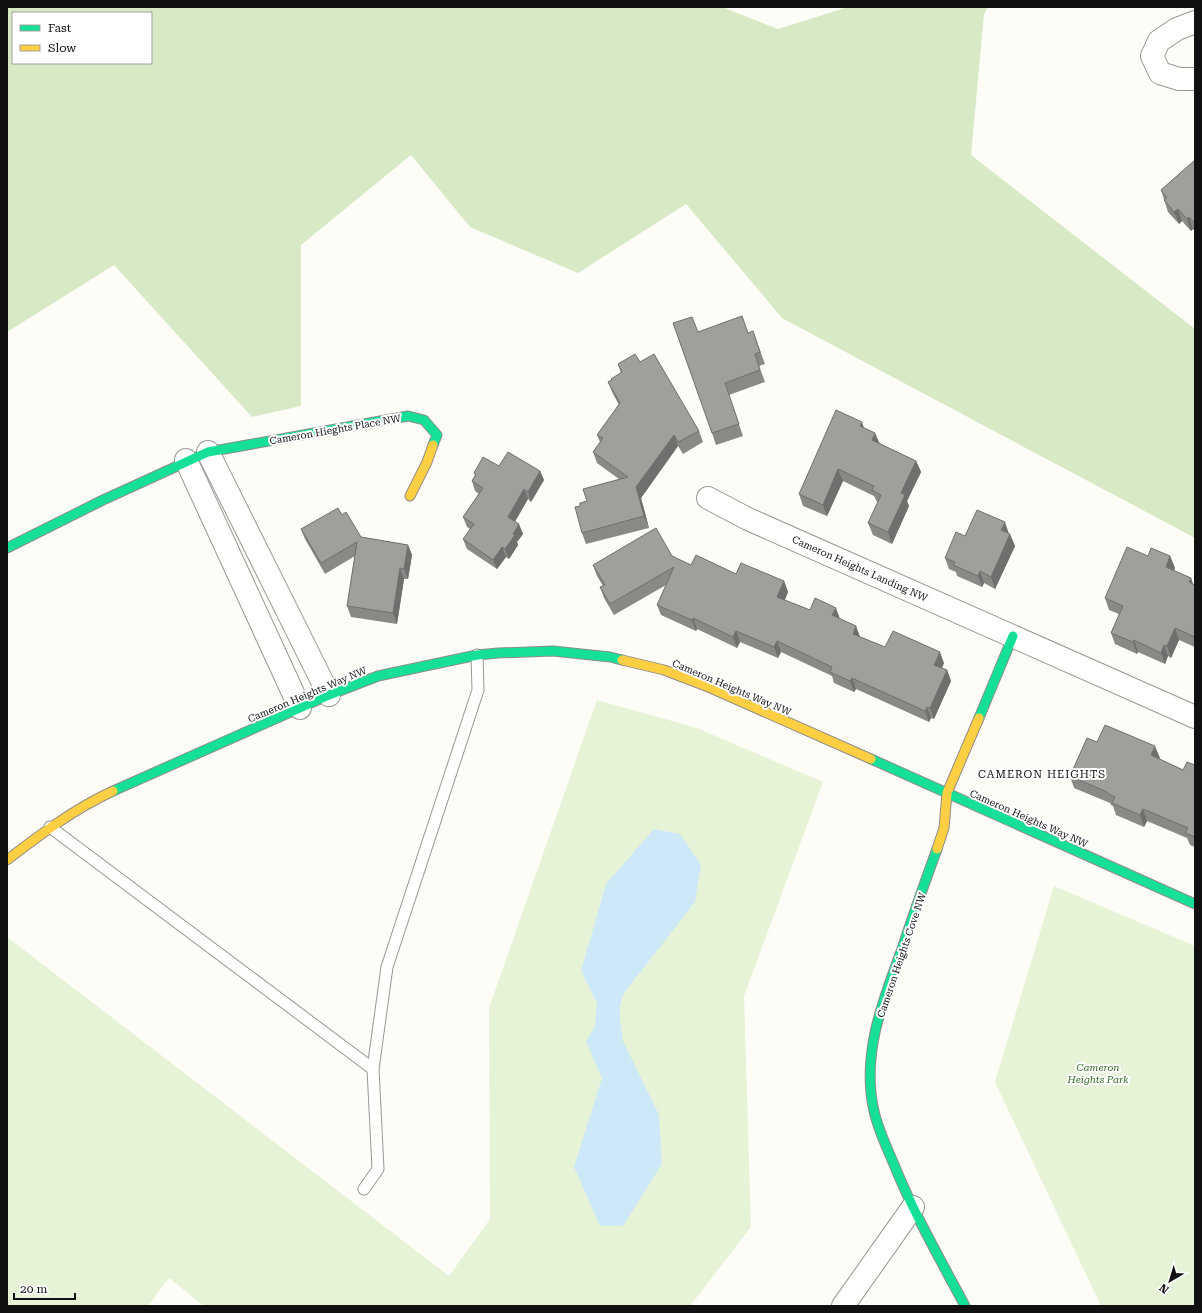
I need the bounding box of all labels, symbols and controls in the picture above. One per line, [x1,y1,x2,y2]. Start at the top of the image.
legend [12,12,152,64]
text: Fast [48,21,72,35]
text: Slow [48,41,76,55]
street label: Cameron Hieghts Place NW [269,412,402,446]
street label: Cameron Heights Landing NW [790,534,930,604]
street label: Cameron Heights Way NW [671,657,794,718]
street label: Cameron Heights Way NW [246,664,369,725]
district label: CAMERON HEIGHTS [978,768,1106,781]
street label: Cameron Heights Way NW [968,787,1090,850]
street label: Cameron Heights Cove NW [875,890,928,1019]
park label: Cameron Heights Park [1066,1062,1129,1085]
north arrow [1150,1261,1190,1301]
scale bar [14,1275,75,1301]
text: N [1156,1280,1171,1296]
text: 20 m [20,1282,47,1296]

